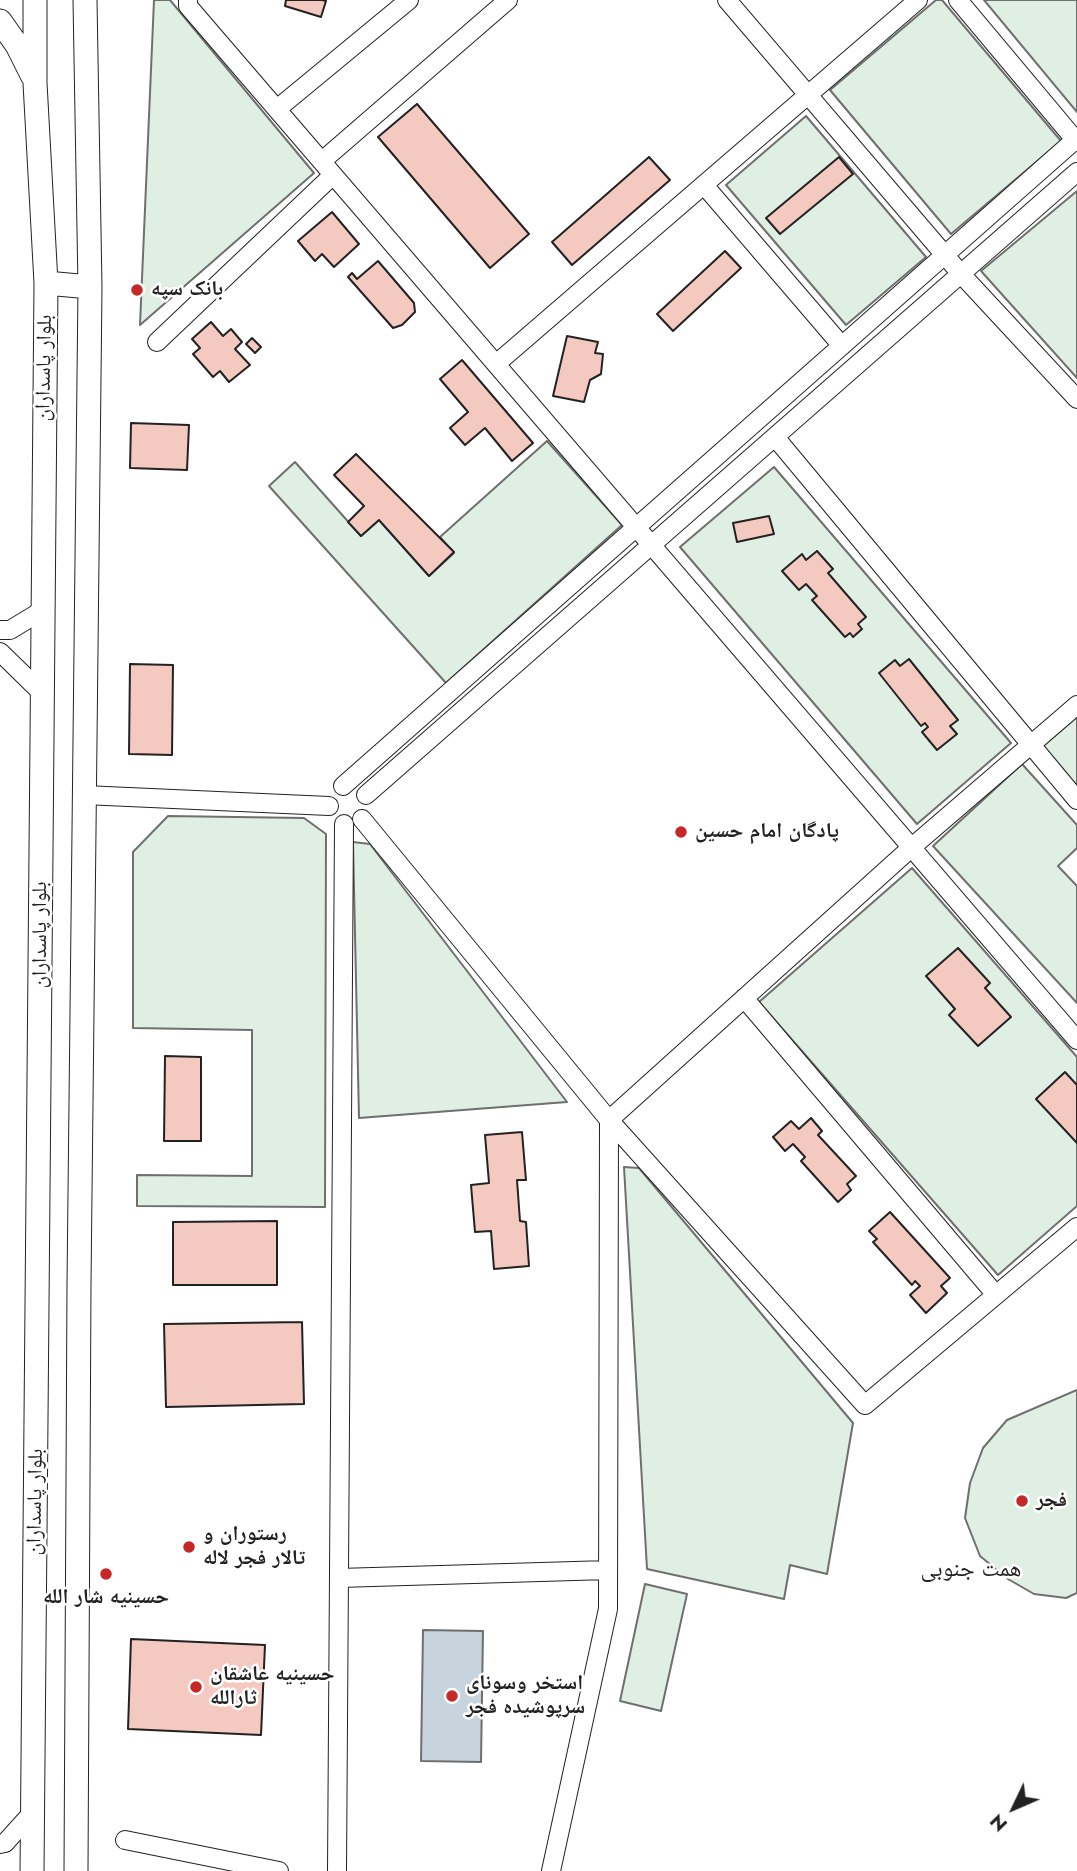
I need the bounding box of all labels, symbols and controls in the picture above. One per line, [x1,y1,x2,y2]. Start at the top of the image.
place label: بانک سپه [151,277,223,303]
marker: بانک سپه [129,282,145,298]
street label: بلوار پاسداران [31,314,59,422]
place label: پادگان امام حسین [695,819,839,845]
marker: پادگان امام حسین [673,824,689,840]
street label: بلوار پاسداران [28,882,54,988]
street label: بلوار پاسداران [22,1448,50,1556]
place label: فجر [1036,1488,1067,1514]
marker: فجر [1014,1493,1030,1509]
place label: رستوران و تالار فجر لاله [203,1522,305,1572]
marker: رستوران و تالار فجر لاله [181,1539,197,1555]
district label: همت جنوبی [920,1556,1022,1584]
marker: حسینیه شار الله [98,1566,114,1582]
place label: حسینیه شار الله [43,1585,169,1611]
place label: حسینیه عاشقان ثارالله [210,1662,335,1712]
place label: استخر وسونای سرپوشیده فجر [466,1671,585,1721]
marker: حسینیه عاشقان ثارالله [188,1679,204,1695]
marker: استخر وسونای سرپوشیده فجر [444,1688,460,1704]
north arrow [979,1773,1049,1843]
text: N [984,1808,1013,1838]

